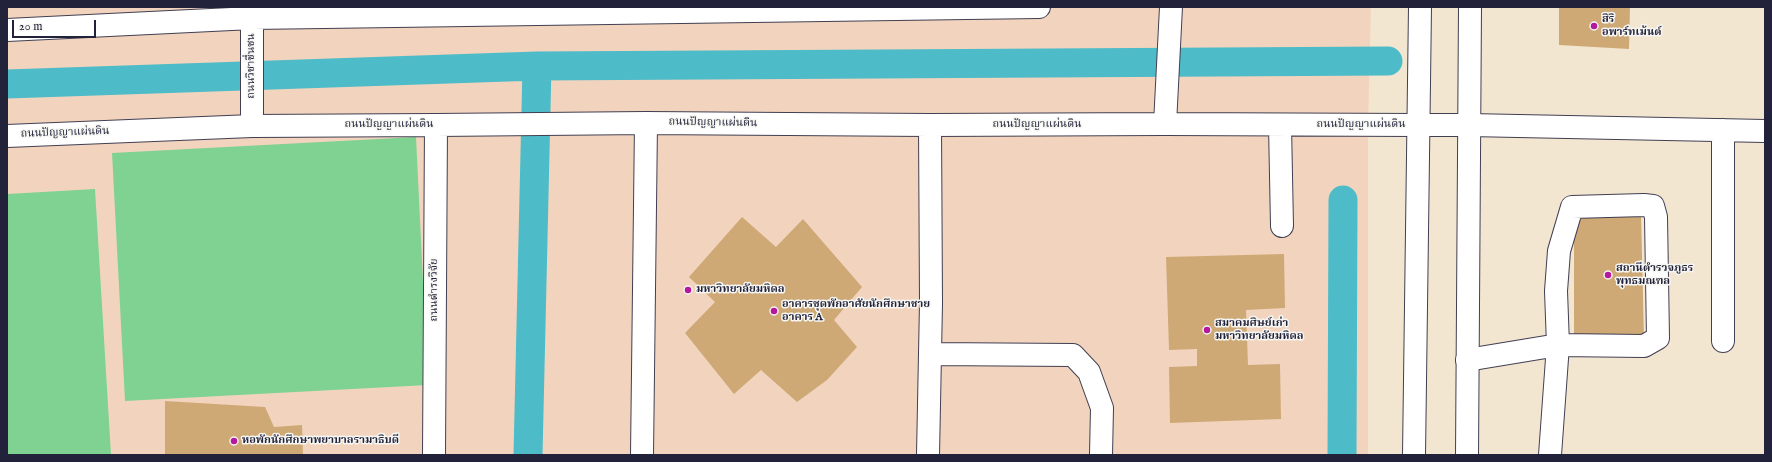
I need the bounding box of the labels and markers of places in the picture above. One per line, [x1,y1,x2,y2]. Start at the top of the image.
place label: สิริ อพาร์ทเม้นต์ [1602,13,1662,39]
marker: สิริ อพาร์ทเม้นต์ [1589,21,1599,31]
place label: สถานีตำรวจภูธร พุทธมณฑล [1616,262,1693,288]
marker: สถานีตำรวจภูธร พุทธมณฑล [1603,270,1613,280]
place label: มหาวิทยาลัยมหิดล [696,283,785,297]
marker: มหาวิทยาลัยมหิดล [683,285,693,295]
place label: อาคารชุดพักอาศัยนักศึกษาชาย อาคาร A [782,298,930,324]
marker: อาคารชุดพักอาศัยนักศึกษาชาย อาคาร A [769,306,779,316]
place label: สมาคมศิษย์เก่า มหาวิทยาลัยมหิดล [1215,317,1304,343]
marker: สมาคมศิษย์เก่า มหาวิทยาลัยมหิดล [1202,325,1212,335]
place label: หอพักนักศึกษาพยาบาลรามาธิบดี [242,434,399,448]
marker: หอพักนักศึกษาพยาบาลรามาธิบดี [229,436,239,446]

